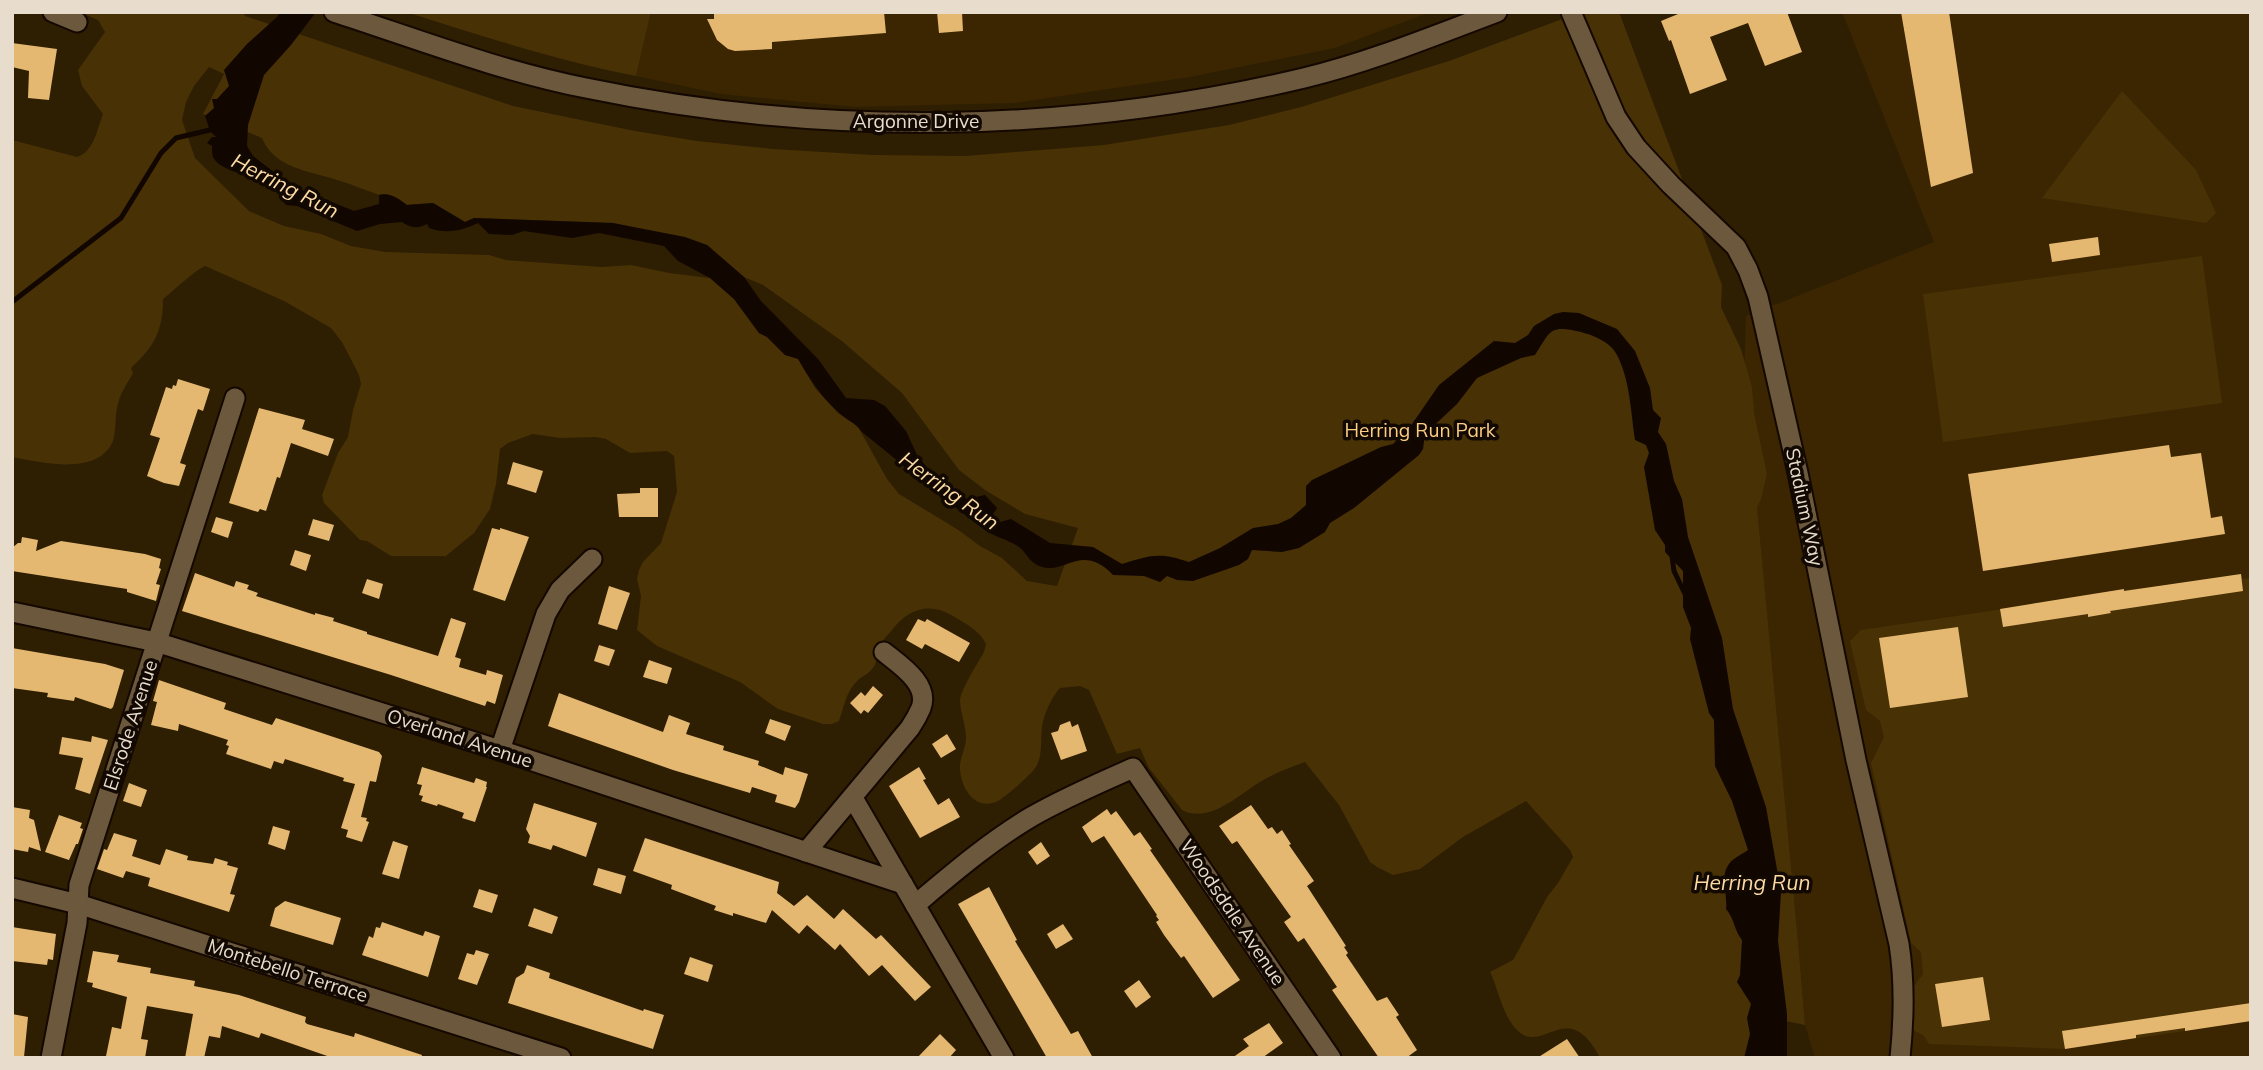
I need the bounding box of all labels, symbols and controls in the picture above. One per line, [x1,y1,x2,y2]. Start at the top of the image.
street label: Argonne Drive [853,109,979,133]
water label: Herring Run [227,147,344,223]
park label: Herring Run Park [1345,418,1496,442]
water label: Herring Run [895,445,1005,535]
street label: Stadium Way [1781,446,1829,568]
street label: Elsrode Avenue [98,657,162,793]
street label: Overland Avenue [384,703,536,773]
street label: Woodsdale Avenue [1175,834,1291,990]
water label: Herring Run [1693,869,1811,895]
street label: Montebello Terrace [205,933,371,1007]

